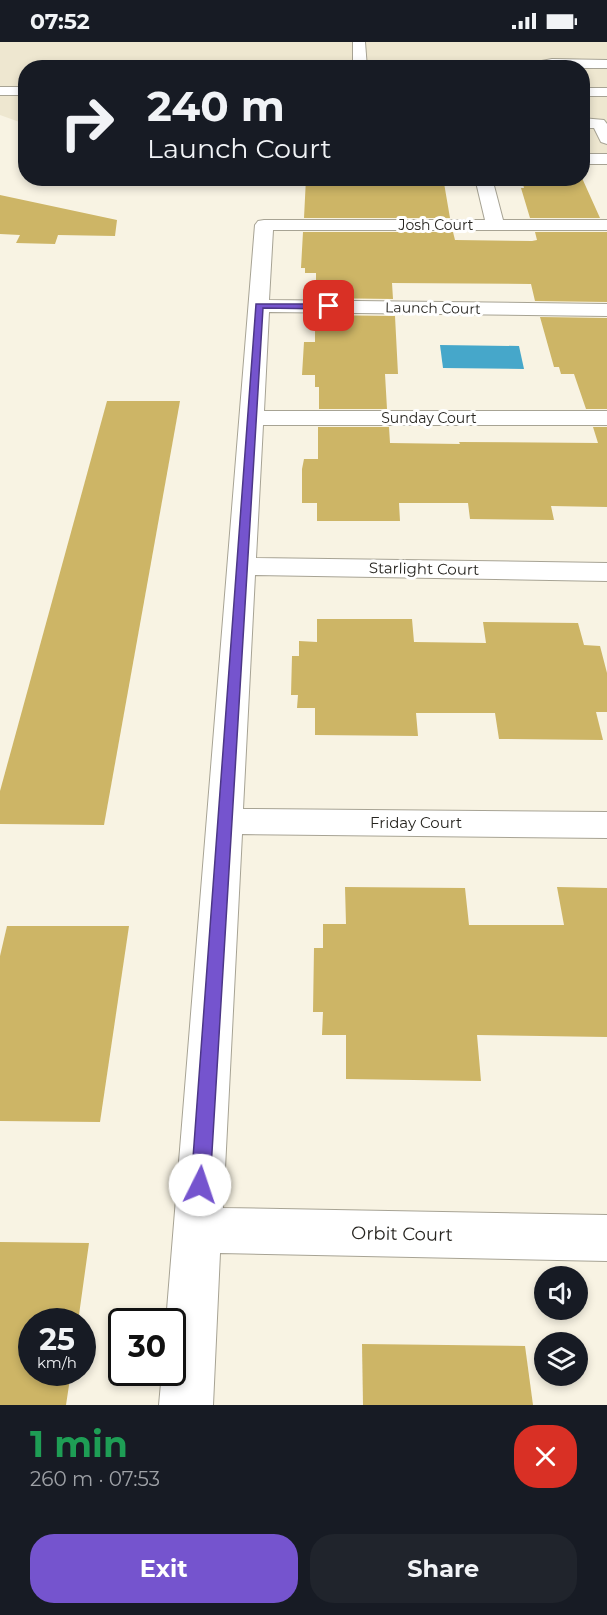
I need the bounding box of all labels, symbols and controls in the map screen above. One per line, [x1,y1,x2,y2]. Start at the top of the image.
text: 07:52 [30,8,90,35]
text: 240 m [147,80,285,132]
icon: right [48,84,126,162]
text: Launch Court [147,132,331,165]
street label: Josh Court [397,216,474,234]
pin [303,280,354,331]
icon: arrive [312,289,345,322]
street label: Launch Court [385,298,481,318]
street label: Sunday Court [381,409,477,427]
street label: Starlight Court [369,558,479,579]
street label: Friday Court [370,813,462,832]
position arrow [168,1153,232,1217]
street label: Orbit Court [351,1222,453,1246]
map controls [534,1266,588,1386]
button: sound [534,1266,588,1320]
speed limit sign: 30 [108,1308,186,1386]
text: 25 [39,1321,75,1358]
button: layers [534,1332,588,1386]
text: km/h [37,1353,77,1372]
text: 1 min [30,1422,128,1466]
button: close [514,1425,577,1488]
text: 260 m · 07:53 [30,1467,160,1491]
button: Exit [30,1534,298,1603]
button: Share [310,1534,577,1603]

